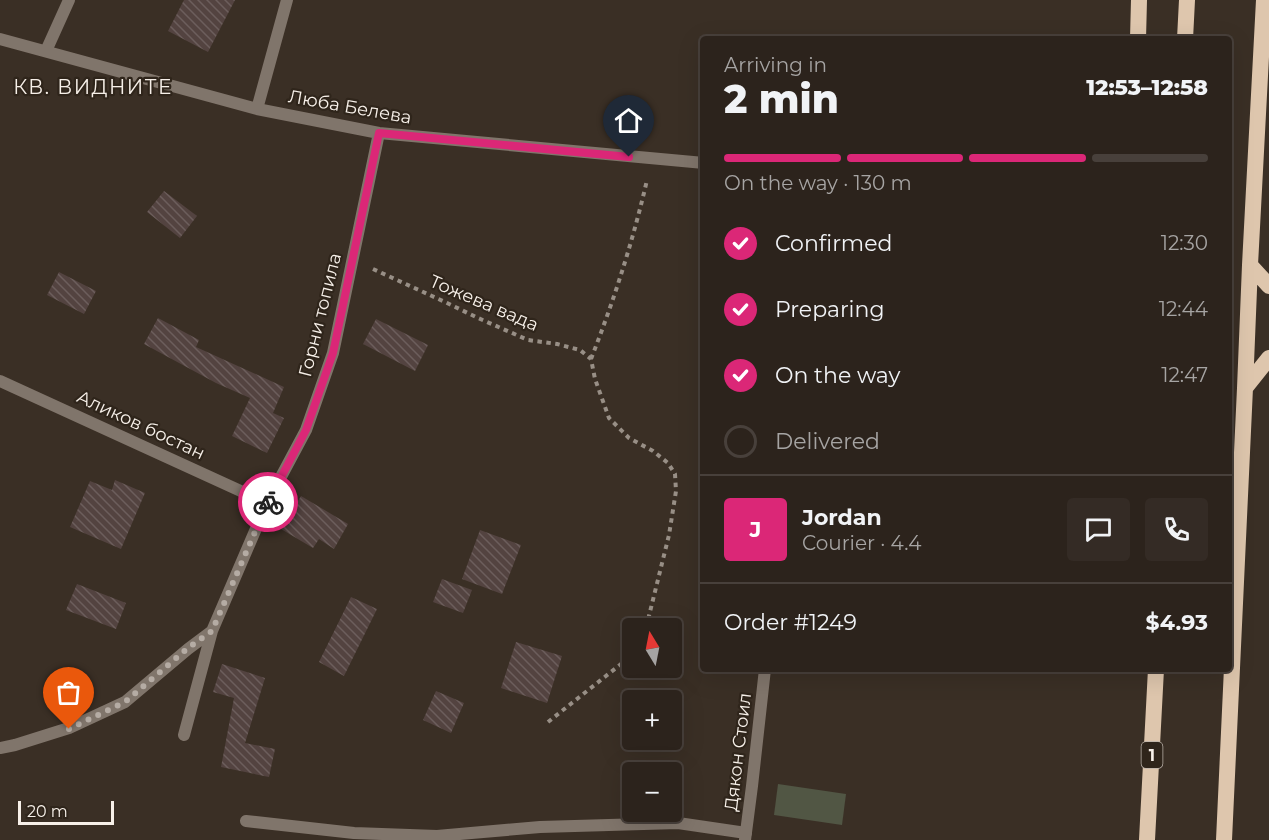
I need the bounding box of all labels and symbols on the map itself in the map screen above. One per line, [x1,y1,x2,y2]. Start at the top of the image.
district label: КВ. ВИДНИТЕ [13,75,173,99]
street label: Люба Белева [287,85,413,129]
pin [603,95,654,157]
street label: Горни топила [294,251,346,379]
street label: Тожева вада [426,270,542,336]
street label: Аликов бостан [73,386,209,464]
courier [238,472,298,532]
north arrow [622,618,682,678]
pin [43,667,94,729]
street label: Дякон Стоил [720,692,756,812]
road number: 1 [1142,742,1162,768]
scale bar [18,798,114,826]

